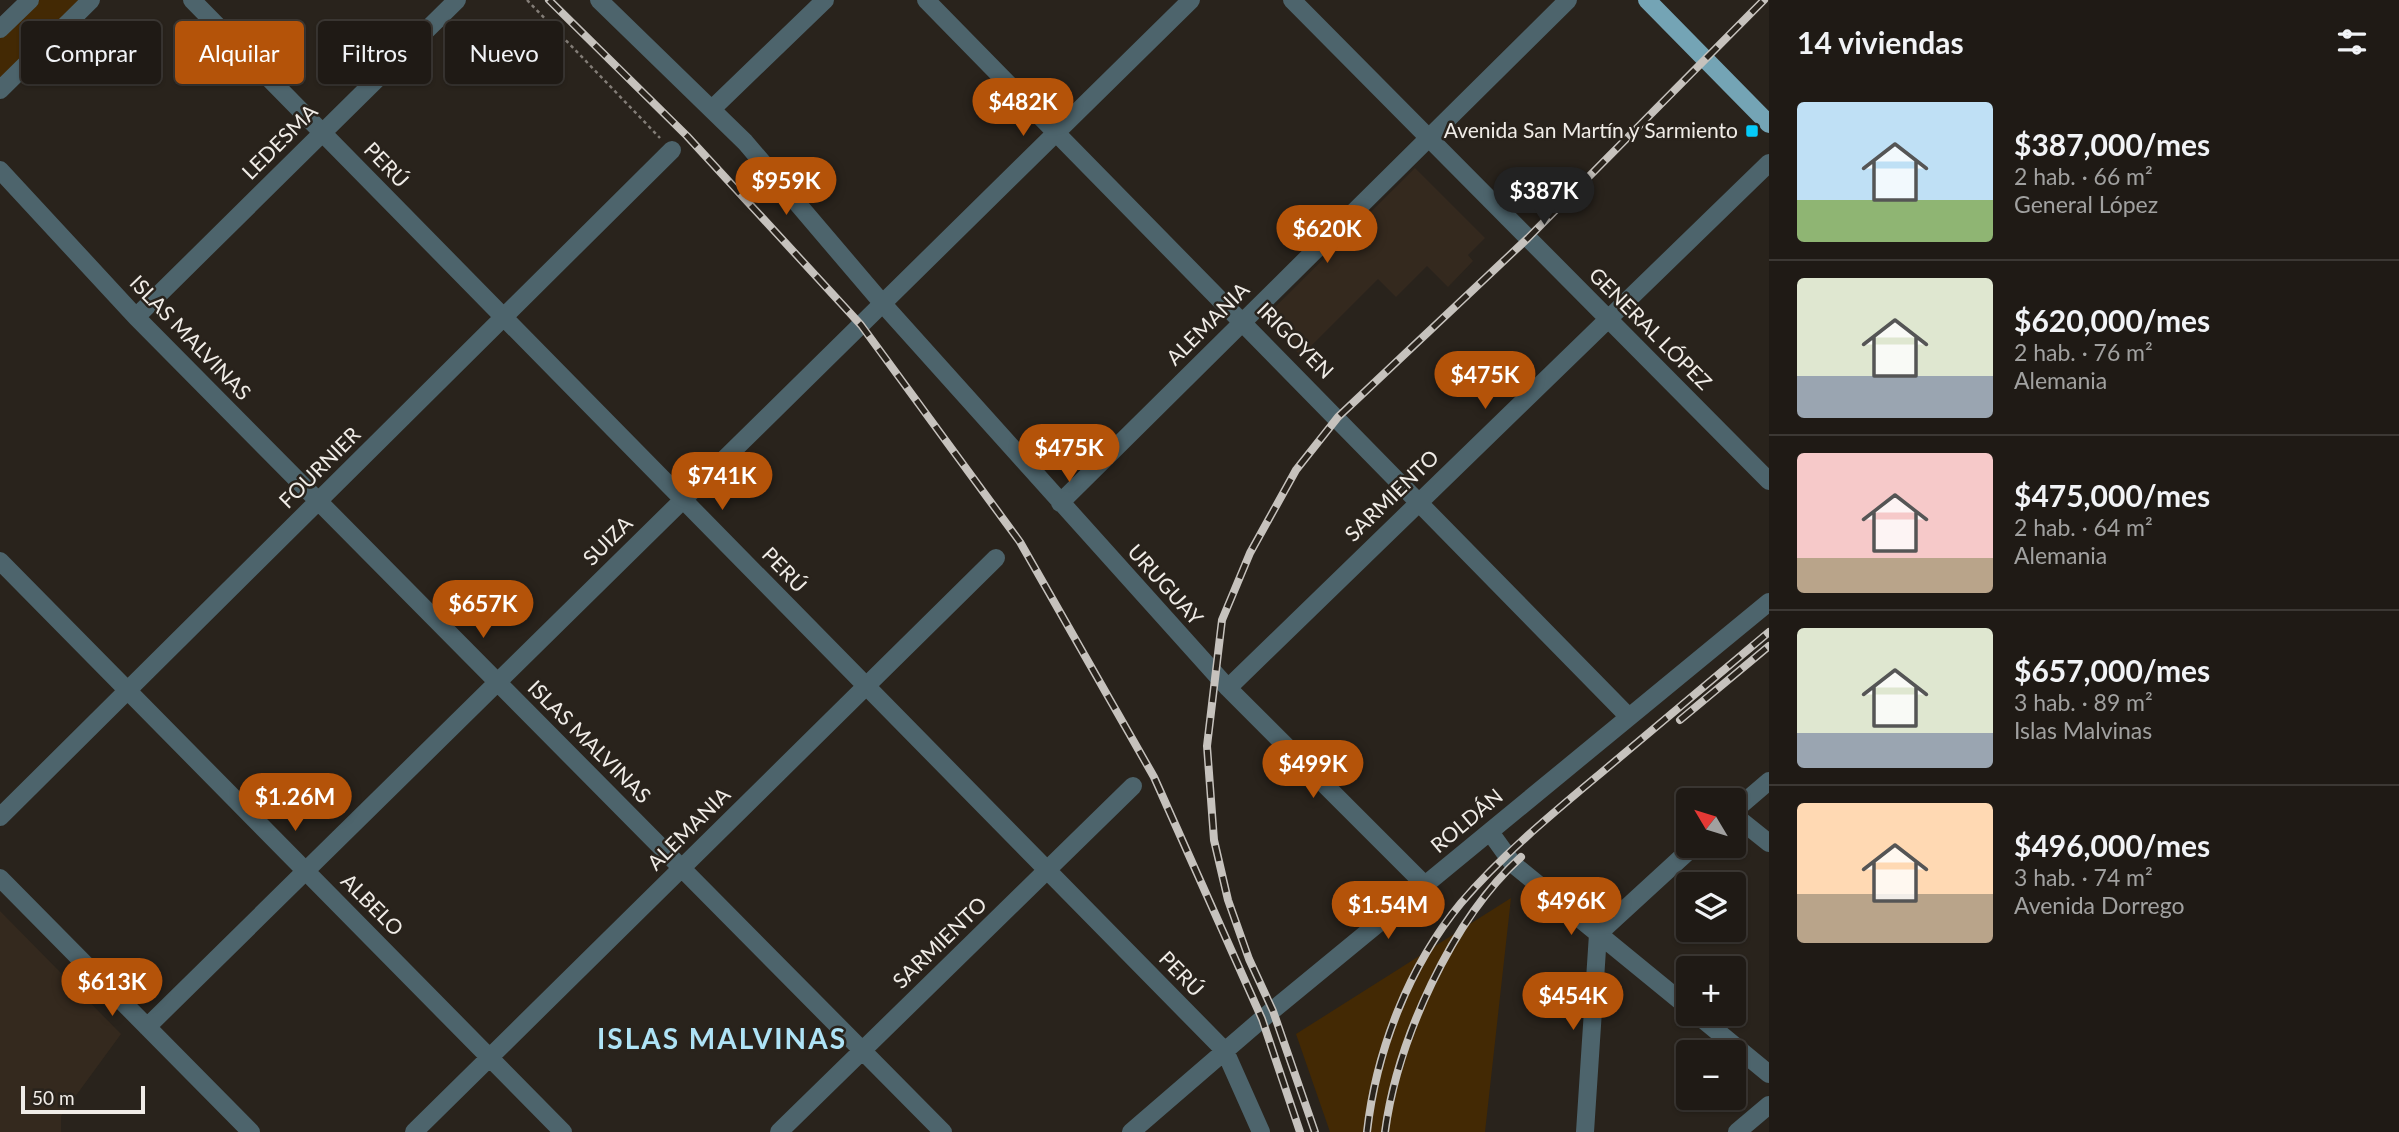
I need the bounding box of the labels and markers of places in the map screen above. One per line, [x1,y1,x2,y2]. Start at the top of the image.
pin: $482K [974,78,1072,138]
place label: Avenida San Martín y Sarmiento [1444,117,1738,142]
marker: Avenida San Martín y Sarmiento [1744,123,1760,139]
pin: $959K [737,158,835,217]
pin: $387K [1495,168,1593,227]
pin: $620K [1278,205,1376,265]
pin: $475K [1436,352,1534,411]
pin: $475K [1020,424,1118,484]
pin: $741K [673,452,771,512]
pin: $657K [434,580,532,640]
pin: $499K [1264,740,1362,800]
pin: $1.26M [238,774,352,833]
pin: $496K [1522,878,1620,937]
pin: $1.54M [1331,881,1445,941]
pin: $613K [63,958,161,1018]
pin: $454K [1524,972,1622,1032]

